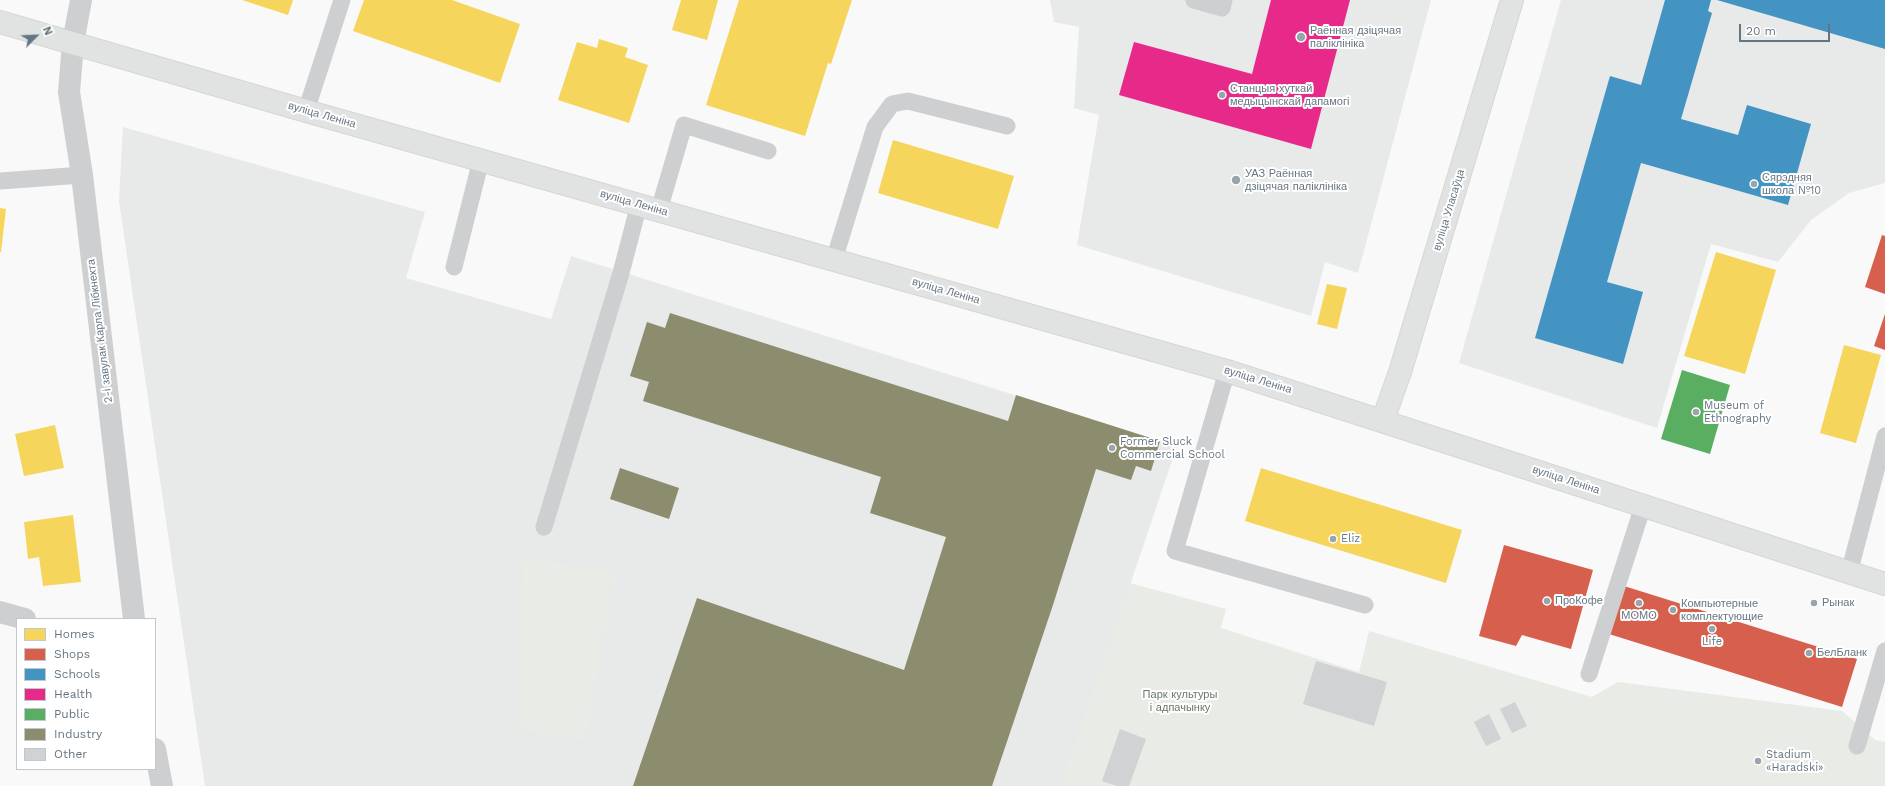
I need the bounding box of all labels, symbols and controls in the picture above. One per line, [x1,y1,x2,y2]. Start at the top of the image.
north arrow [16,16,56,56]
scale bar [1741,16,1832,42]
place label: Раённая дзіцячая паліклініка [1310,24,1401,50]
text: 20 m [1746,24,1776,38]
text: N [40,25,55,37]
marker: Раённая дзіцячая паліклініка [1295,31,1307,43]
place label: Станцыя хуткай медыцынскай дапамогі [1230,82,1349,108]
marker: Станцыя хуткай медыцынскай дапамогі [1217,90,1227,100]
street label: вуліца Леніна [287,99,357,131]
place label: УАЗ Раённая дзіцячая паліклініка [1245,167,1347,193]
street label: вуліца Уласаўца [1430,168,1468,252]
place label: Сярэдняя школа №10 [1762,171,1821,197]
marker: УАЗ Раённая дзіцячая паліклініка [1230,174,1242,186]
marker: Сярэдняя школа №10 [1749,179,1759,189]
street label: вуліца Леніна [599,187,669,219]
street label: 2-і завулак Карла Лібкнехта [85,258,115,404]
street label: вуліца Леніна [911,275,981,307]
street label: вуліца Леніна [1223,363,1293,397]
place label: Museum of Ethnography [1704,399,1771,425]
marker: Museum of Ethnography [1691,407,1701,417]
place label: Former Sluck Commercial School [1120,435,1225,461]
marker: Former Sluck Commercial School [1107,443,1117,453]
street label: вуліца Леніна [1531,463,1601,497]
place label: Eliz [1341,532,1360,546]
marker: Eliz [1328,534,1338,544]
place label: ПроКофе [1555,594,1603,608]
marker: ПроКофе [1542,596,1552,606]
place label: Рынак [1822,596,1854,610]
place label: Компьютерные комплектующие [1681,597,1763,623]
marker: МОМО [1634,598,1644,608]
marker: Рынак [1809,598,1819,608]
marker: Компьютерные комплектующие [1668,605,1678,615]
place label: МОМО [1621,609,1657,623]
legend [16,618,156,770]
marker: Life [1707,624,1717,634]
text: Homes [54,627,95,641]
place label: Life [1702,635,1722,649]
place label: БелБланк [1817,646,1867,660]
text: Shops [54,647,90,661]
marker: БелБланк [1804,648,1814,658]
text: Schools [54,667,100,681]
text: Health [54,687,92,701]
park label: Парк культуры і адпачынку [1143,688,1217,714]
text: Public [54,707,90,721]
text: Industry [54,727,102,741]
text: Other [54,747,87,761]
place label: Stadium «Haradski» [1766,748,1823,774]
marker: Stadium «Haradski» [1753,756,1763,766]

